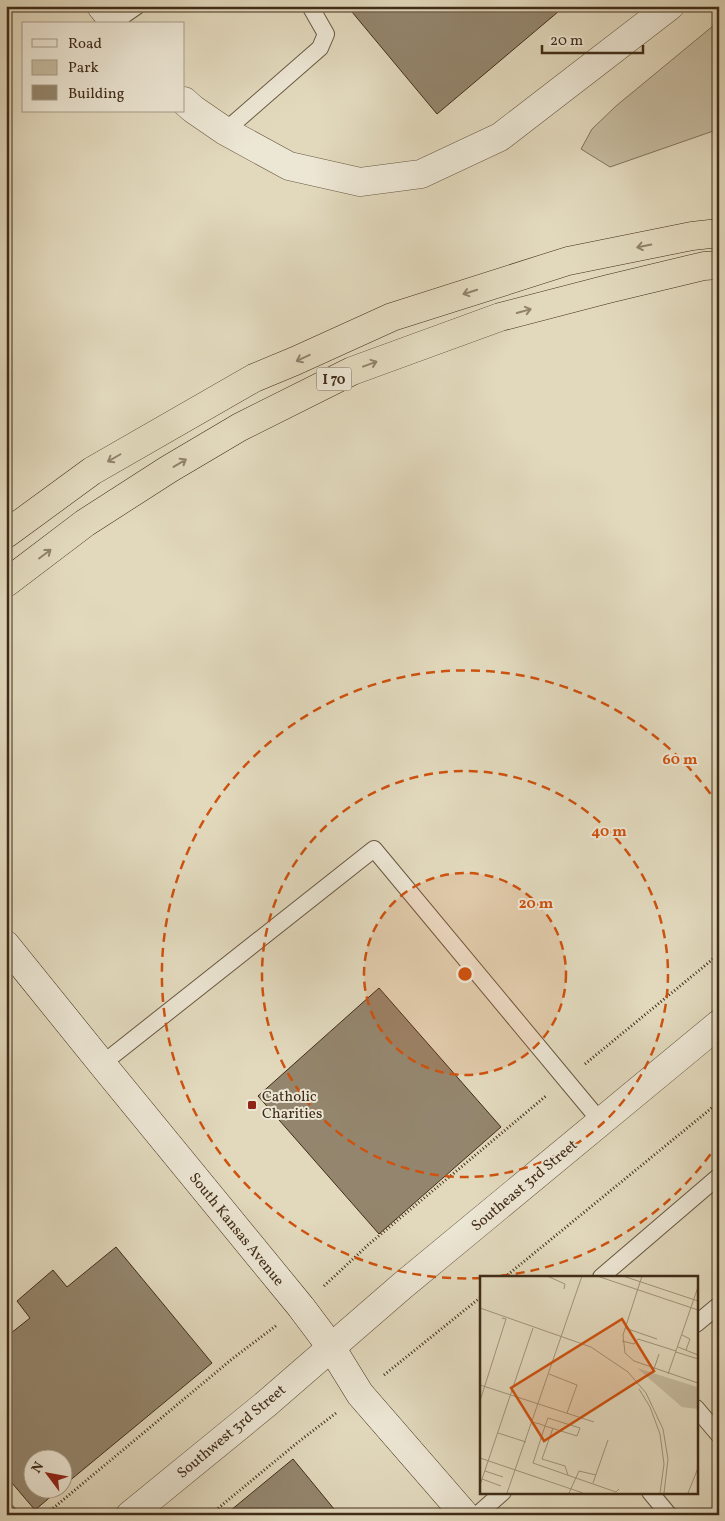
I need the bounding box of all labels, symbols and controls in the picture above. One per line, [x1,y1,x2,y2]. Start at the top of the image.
legend [22,22,185,112]
scale bar [542,22,644,54]
text: 20 m [550,31,583,52]
text: Road [68,34,102,55]
text: Park [68,58,99,79]
text: Building [68,84,125,105]
one-way arrow [636,242,652,251]
one-way arrow [463,288,479,297]
one-way arrow [515,306,531,315]
one-way arrow [296,353,311,363]
one-way arrow [362,359,377,368]
road number: I 70 [316,368,352,390]
one-way arrow [107,454,121,464]
one-way arrow [172,457,186,467]
one-way arrow [38,548,51,559]
text: 60 m [663,750,698,771]
text: 40 m [591,822,627,843]
text: 20 m [519,894,554,915]
centre of rings [456,965,474,983]
place label: Catholic Charities [262,1087,322,1125]
marker: Catholic Charities [246,1099,258,1111]
street label: Southeast 3rd Street [467,1135,583,1237]
street label: South Kansas Avenue [183,1169,288,1291]
inset map [480,1276,698,1494]
street label: Southwest 3rd Street [173,1380,291,1484]
north arrow [22,1448,72,1498]
text: N [27,1459,49,1477]

